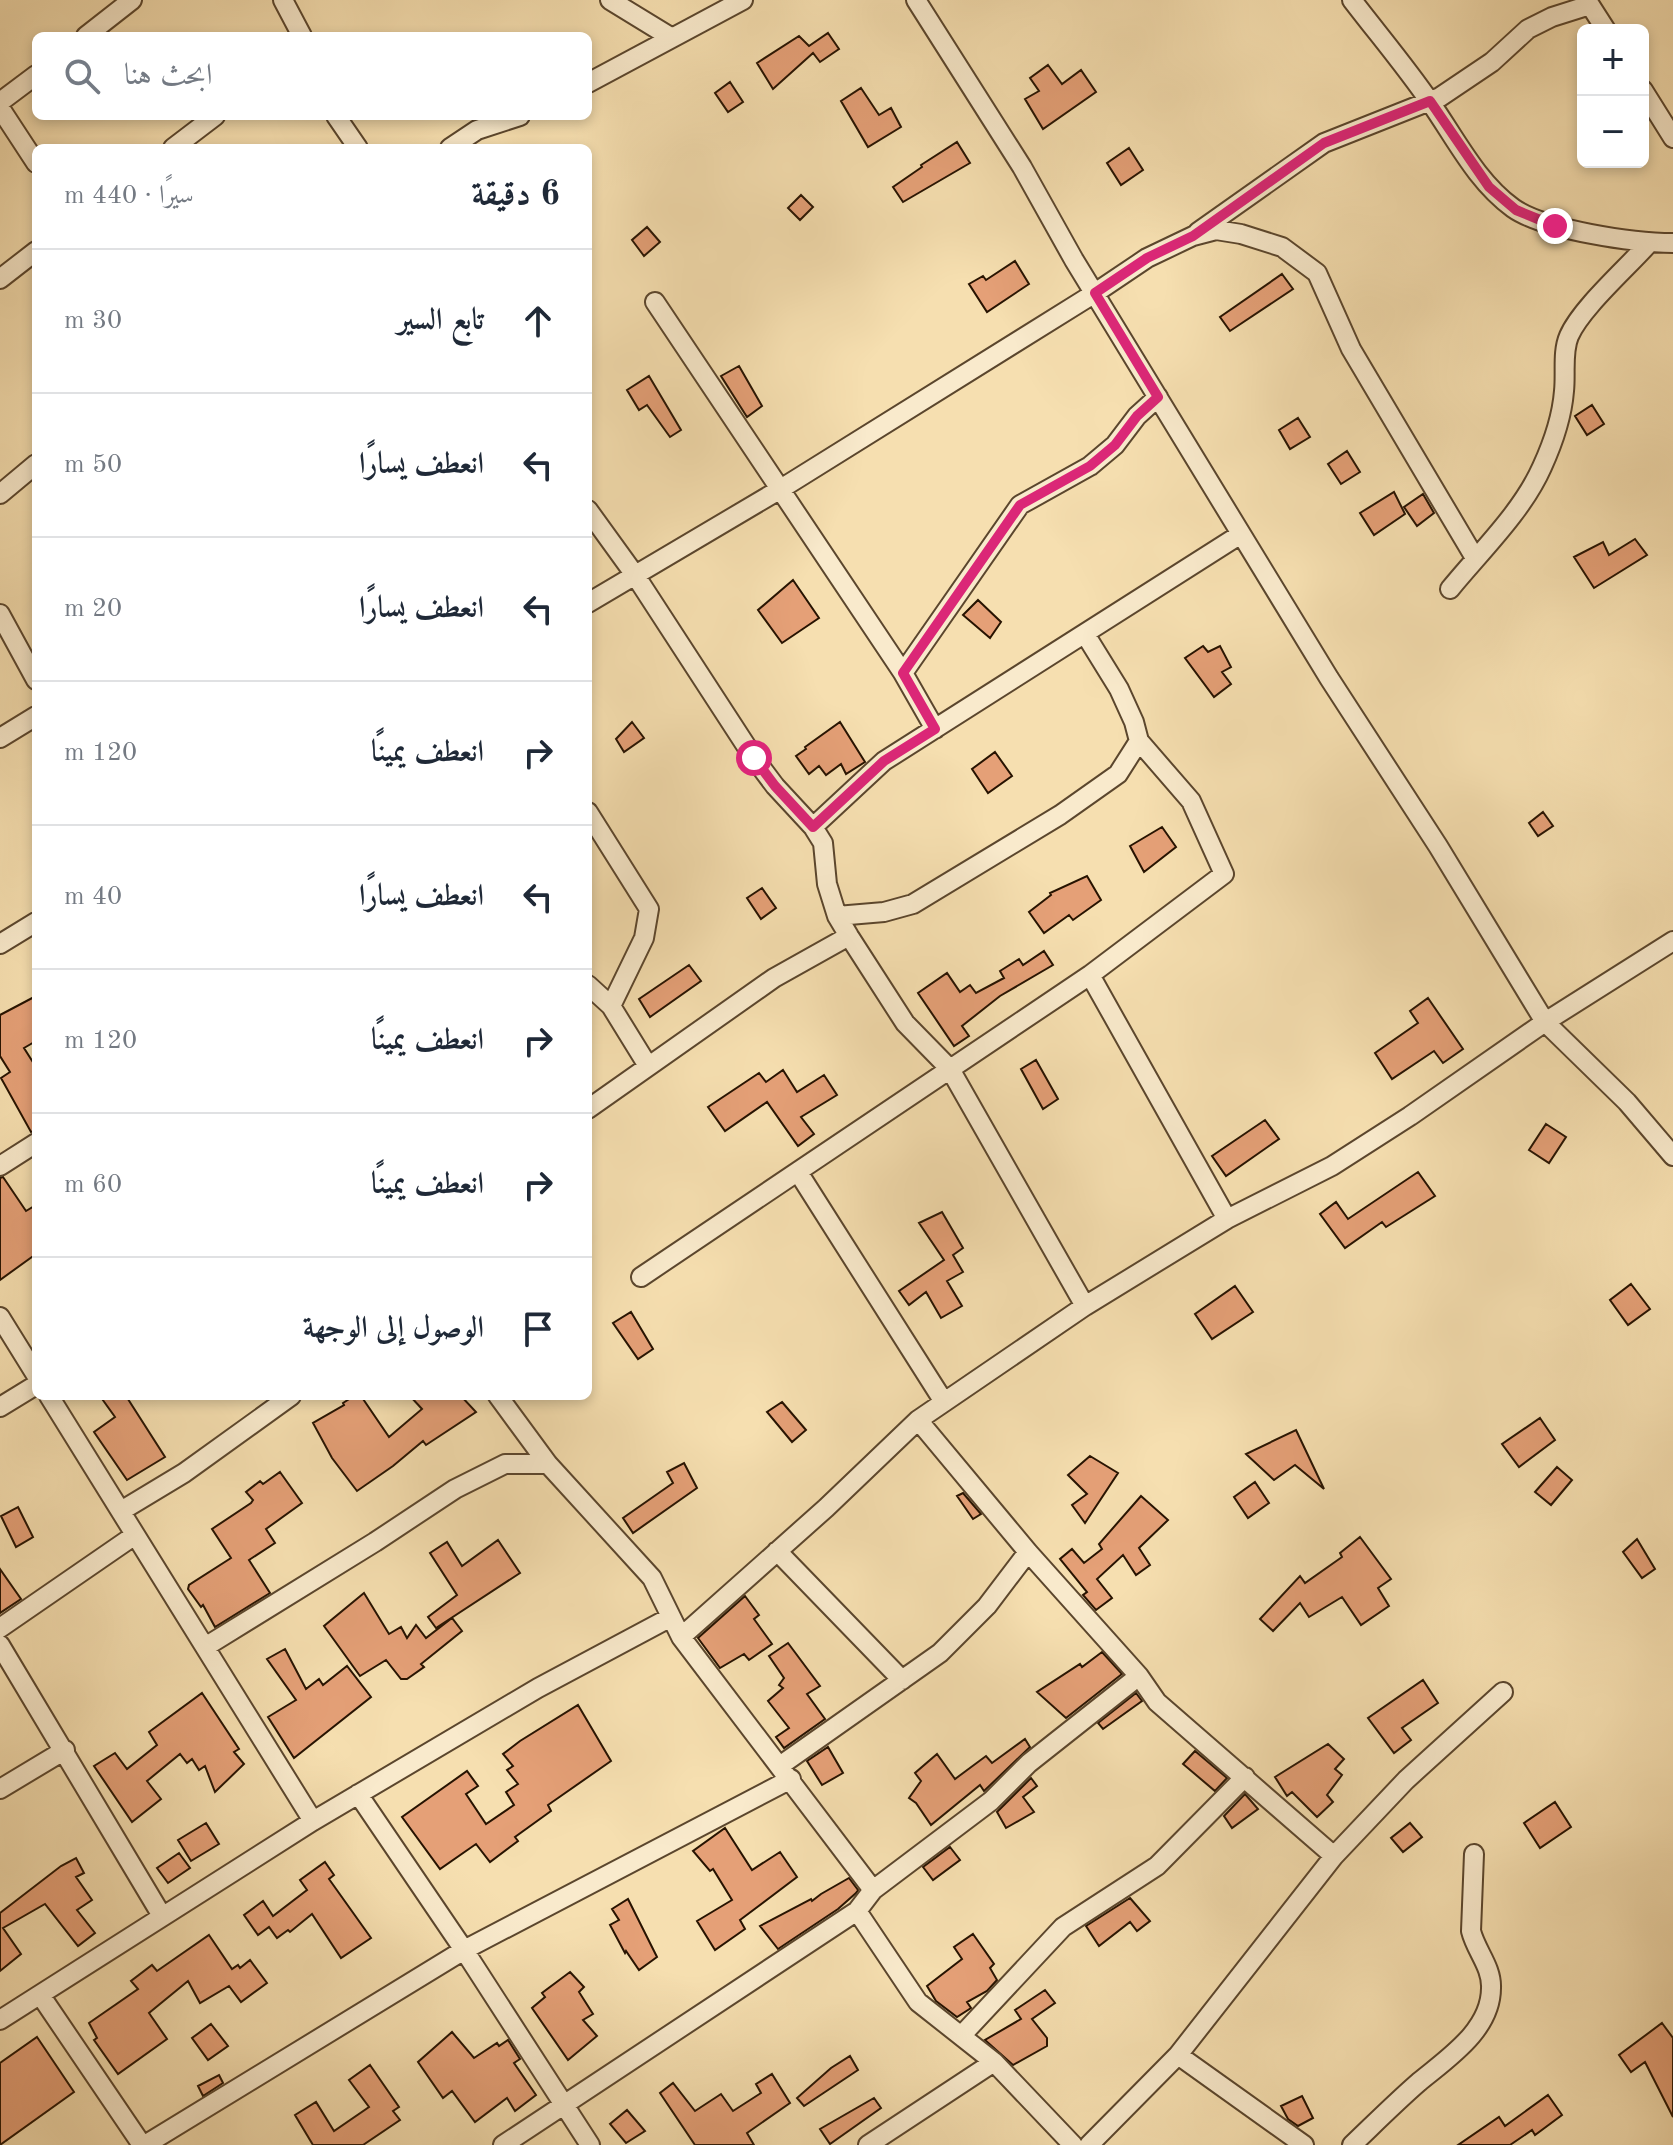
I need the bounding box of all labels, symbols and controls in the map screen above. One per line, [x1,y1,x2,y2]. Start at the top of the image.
map controls [1577,24,1649,168]
button: + [1577,24,1649,96]
search box [32,32,592,120]
icon: search [60,54,104,98]
text: ابحث هنا [124,61,212,91]
button: − [1577,96,1649,168]
text: 6 دقيقة [471,178,560,212]
text: سيرًا · 440 m [64,183,194,209]
route end [1537,208,1573,244]
icon: ahead [516,299,560,343]
text: تابع السير [397,306,484,336]
text: 30 m [64,308,122,334]
icon: left [516,443,560,487]
text: انعطف يسارًا [359,450,484,480]
text: 50 m [64,452,122,478]
icon: left [516,587,560,631]
text: انعطف يسارًا [359,594,484,624]
text: 20 m [64,596,122,622]
icon: right [516,731,560,775]
text: انعطف يمينًا [371,738,484,768]
text: 120 m [64,740,137,766]
route start [736,740,772,776]
icon: left [516,875,560,919]
text: انعطف يسارًا [359,882,484,912]
text: 40 m [64,884,122,910]
icon: right [516,1019,560,1063]
text: انعطف يمينًا [371,1026,484,1056]
text: 120 m [64,1028,137,1054]
icon: right [516,1163,560,1207]
text: انعطف يمينًا [371,1170,484,1200]
text: 60 m [64,1172,122,1198]
icon: arrive [516,1307,560,1351]
text: الوصول إلى الوجهة [303,1314,484,1344]

